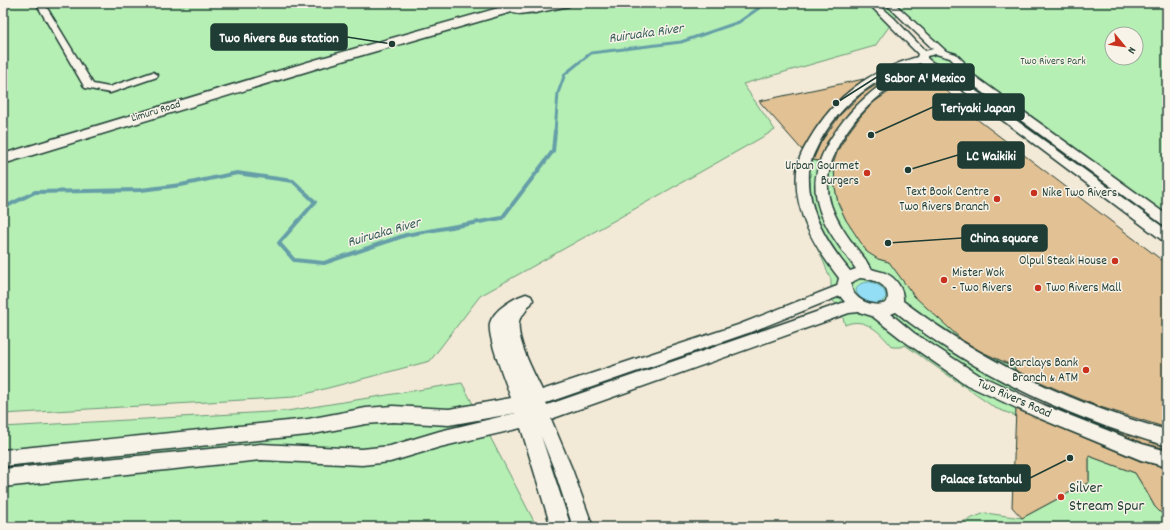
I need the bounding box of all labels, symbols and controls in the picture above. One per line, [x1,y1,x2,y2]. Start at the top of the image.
water label: Ruiruaka River [607,19,686,49]
callout: Two Rivers Bus station [211,24,347,50]
north arrow [1104,26,1144,66]
text: Two Rivers Bus station [219,29,339,49]
text: N [1122,44,1139,57]
park label: Two Rivers Park [1020,54,1086,70]
callout: Sabor A' Mexico [877,64,974,90]
text: Sabor A' Mexico [884,69,966,89]
callout: Teriyaki Japan [933,94,1024,120]
street label: Limuru Road [129,97,183,127]
text: Teriyaki Japan [941,99,1016,119]
callout: LC Waikiki [958,142,1024,168]
text: LC Waikiki [966,147,1016,167]
place label: Urban Gourmet Burgers [785,157,859,191]
marker: Urban Gourmet Burgers [862,168,872,178]
place label: Text Book Centre Two Rivers Branch [899,183,989,217]
place label: Nike Two Rivers [1042,184,1117,203]
marker: Nike Two Rivers [1029,188,1039,198]
marker: Text Book Centre Two Rivers Branch [992,194,1002,204]
water label: Ruiruaka River [345,213,425,253]
callout: China square [962,225,1047,251]
text: China square [970,229,1038,249]
place label: Olpul Steak House [1019,252,1107,271]
marker: Olpul Steak House [1110,256,1120,266]
place label: Mister Wok - Two Rivers [952,264,1012,298]
marker: Mister Wok - Two Rivers [939,275,949,285]
place label: Two Rivers Mall [1046,279,1121,298]
marker: Two Rivers Mall [1033,283,1043,293]
place label: Barclays Bank Branch & ATM [1009,354,1078,388]
marker: Barclays Bank Branch & ATM [1081,365,1091,375]
street label: Two Rivers Road [974,374,1054,424]
callout: Palace Istanbul [932,465,1030,491]
text: Palace Istanbul [940,470,1023,490]
place label: Silver Stream Spur [1069,477,1144,518]
marker: Silver Stream Spur [1056,492,1066,502]

